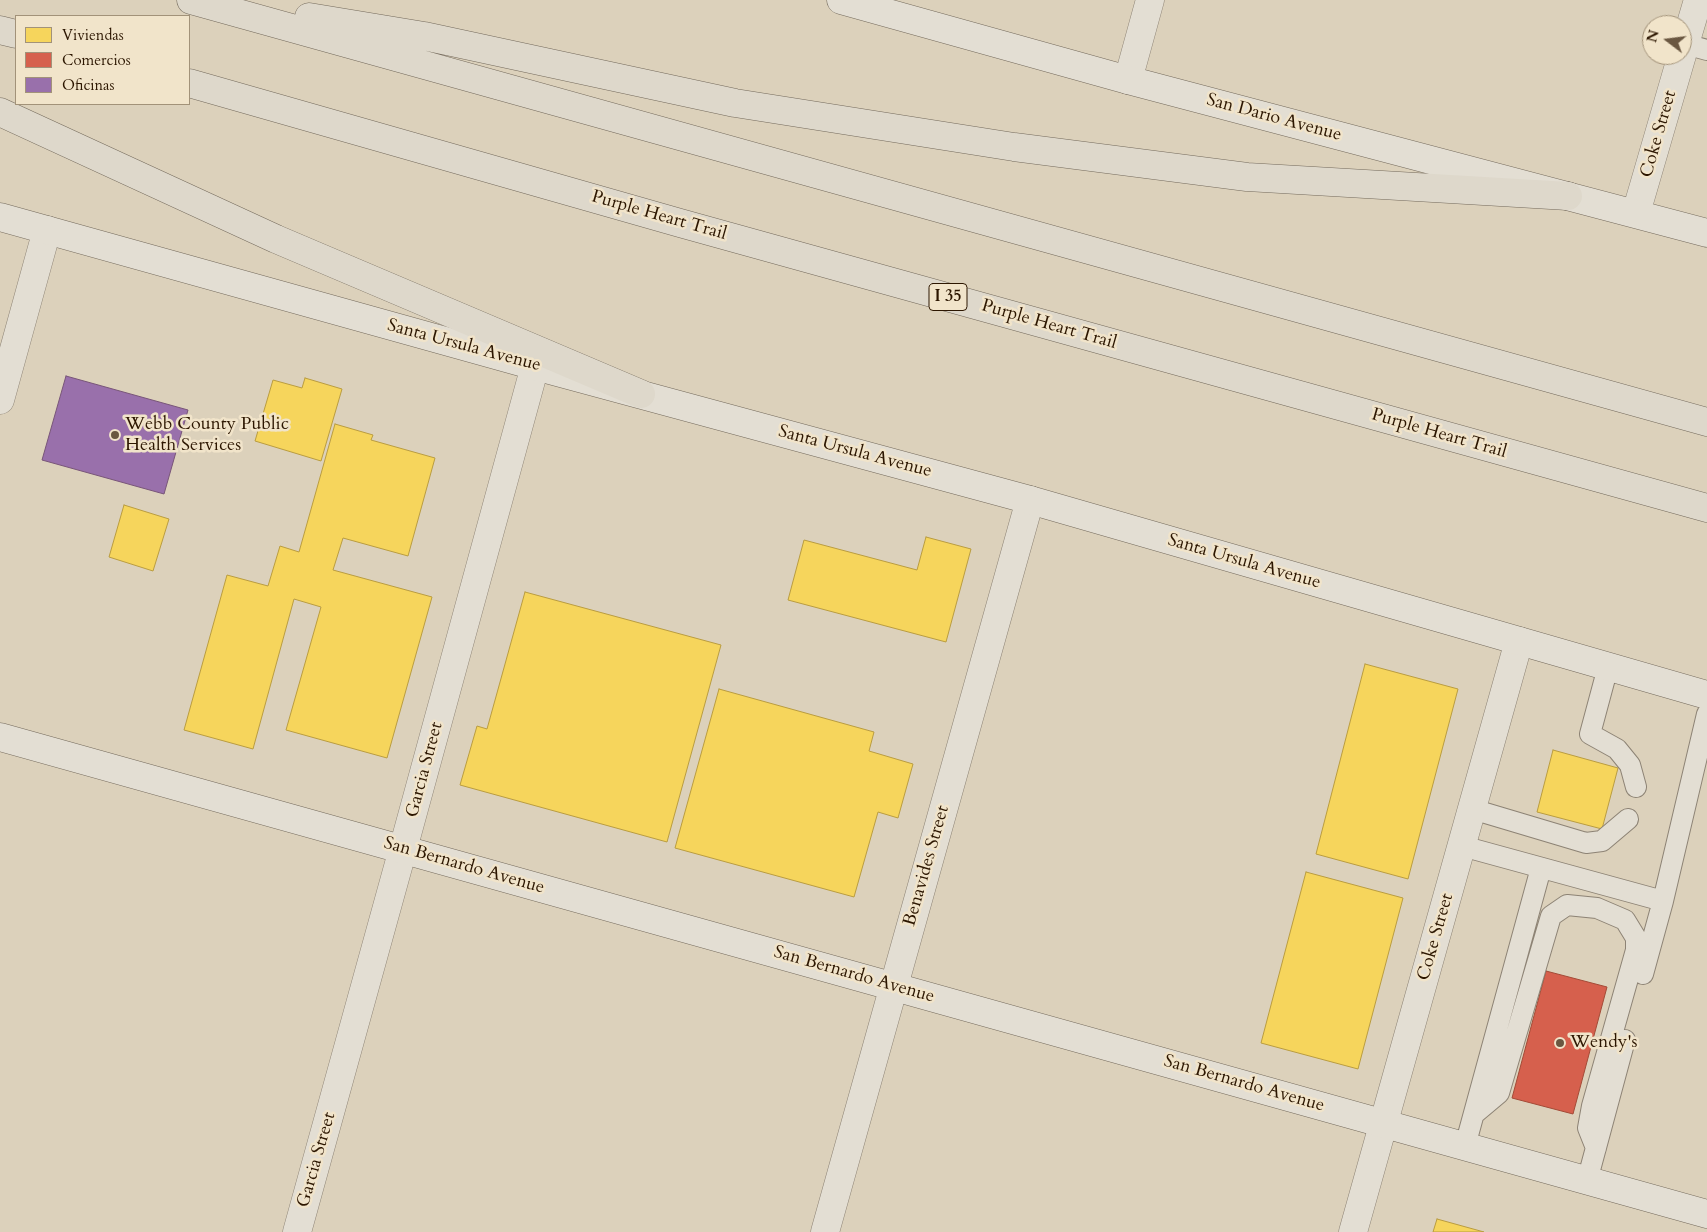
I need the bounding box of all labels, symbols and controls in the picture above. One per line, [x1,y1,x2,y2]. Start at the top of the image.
legend [15,15,190,105]
north arrow [1642,15,1692,65]
text: Viviendas [62,25,124,45]
text: N [1642,28,1664,45]
text: Comercios [62,50,131,70]
text: Oficinas [62,75,115,95]
street label: Coke Street [1636,88,1682,180]
street label: San Dario Avenue [1204,90,1344,146]
street label: Purple Heart Trail [589,186,729,246]
road number: I 35 [929,284,967,310]
street label: Purple Heart Trail [979,295,1119,355]
street label: Santa Ursula Avenue [385,315,543,377]
street label: Purple Heart Trail [1369,404,1509,464]
place label: Webb County Public Health Services [125,414,289,456]
street label: Santa Ursula Avenue [776,421,934,483]
marker: Webb County Public Health Services [109,429,121,441]
street label: Santa Ursula Avenue [1165,530,1323,594]
street label: Garcia Street [402,720,448,820]
street label: Benavides Street [899,803,955,929]
street label: San Bernardo Avenue [381,833,547,899]
street label: Coke Street [1413,891,1459,983]
street label: San Bernardo Avenue [771,942,937,1008]
place label: Wendy's [1570,1032,1637,1054]
marker: Wendy's [1554,1037,1566,1049]
street label: San Bernardo Avenue [1161,1051,1327,1117]
street label: Garcia Street [293,1110,341,1210]

